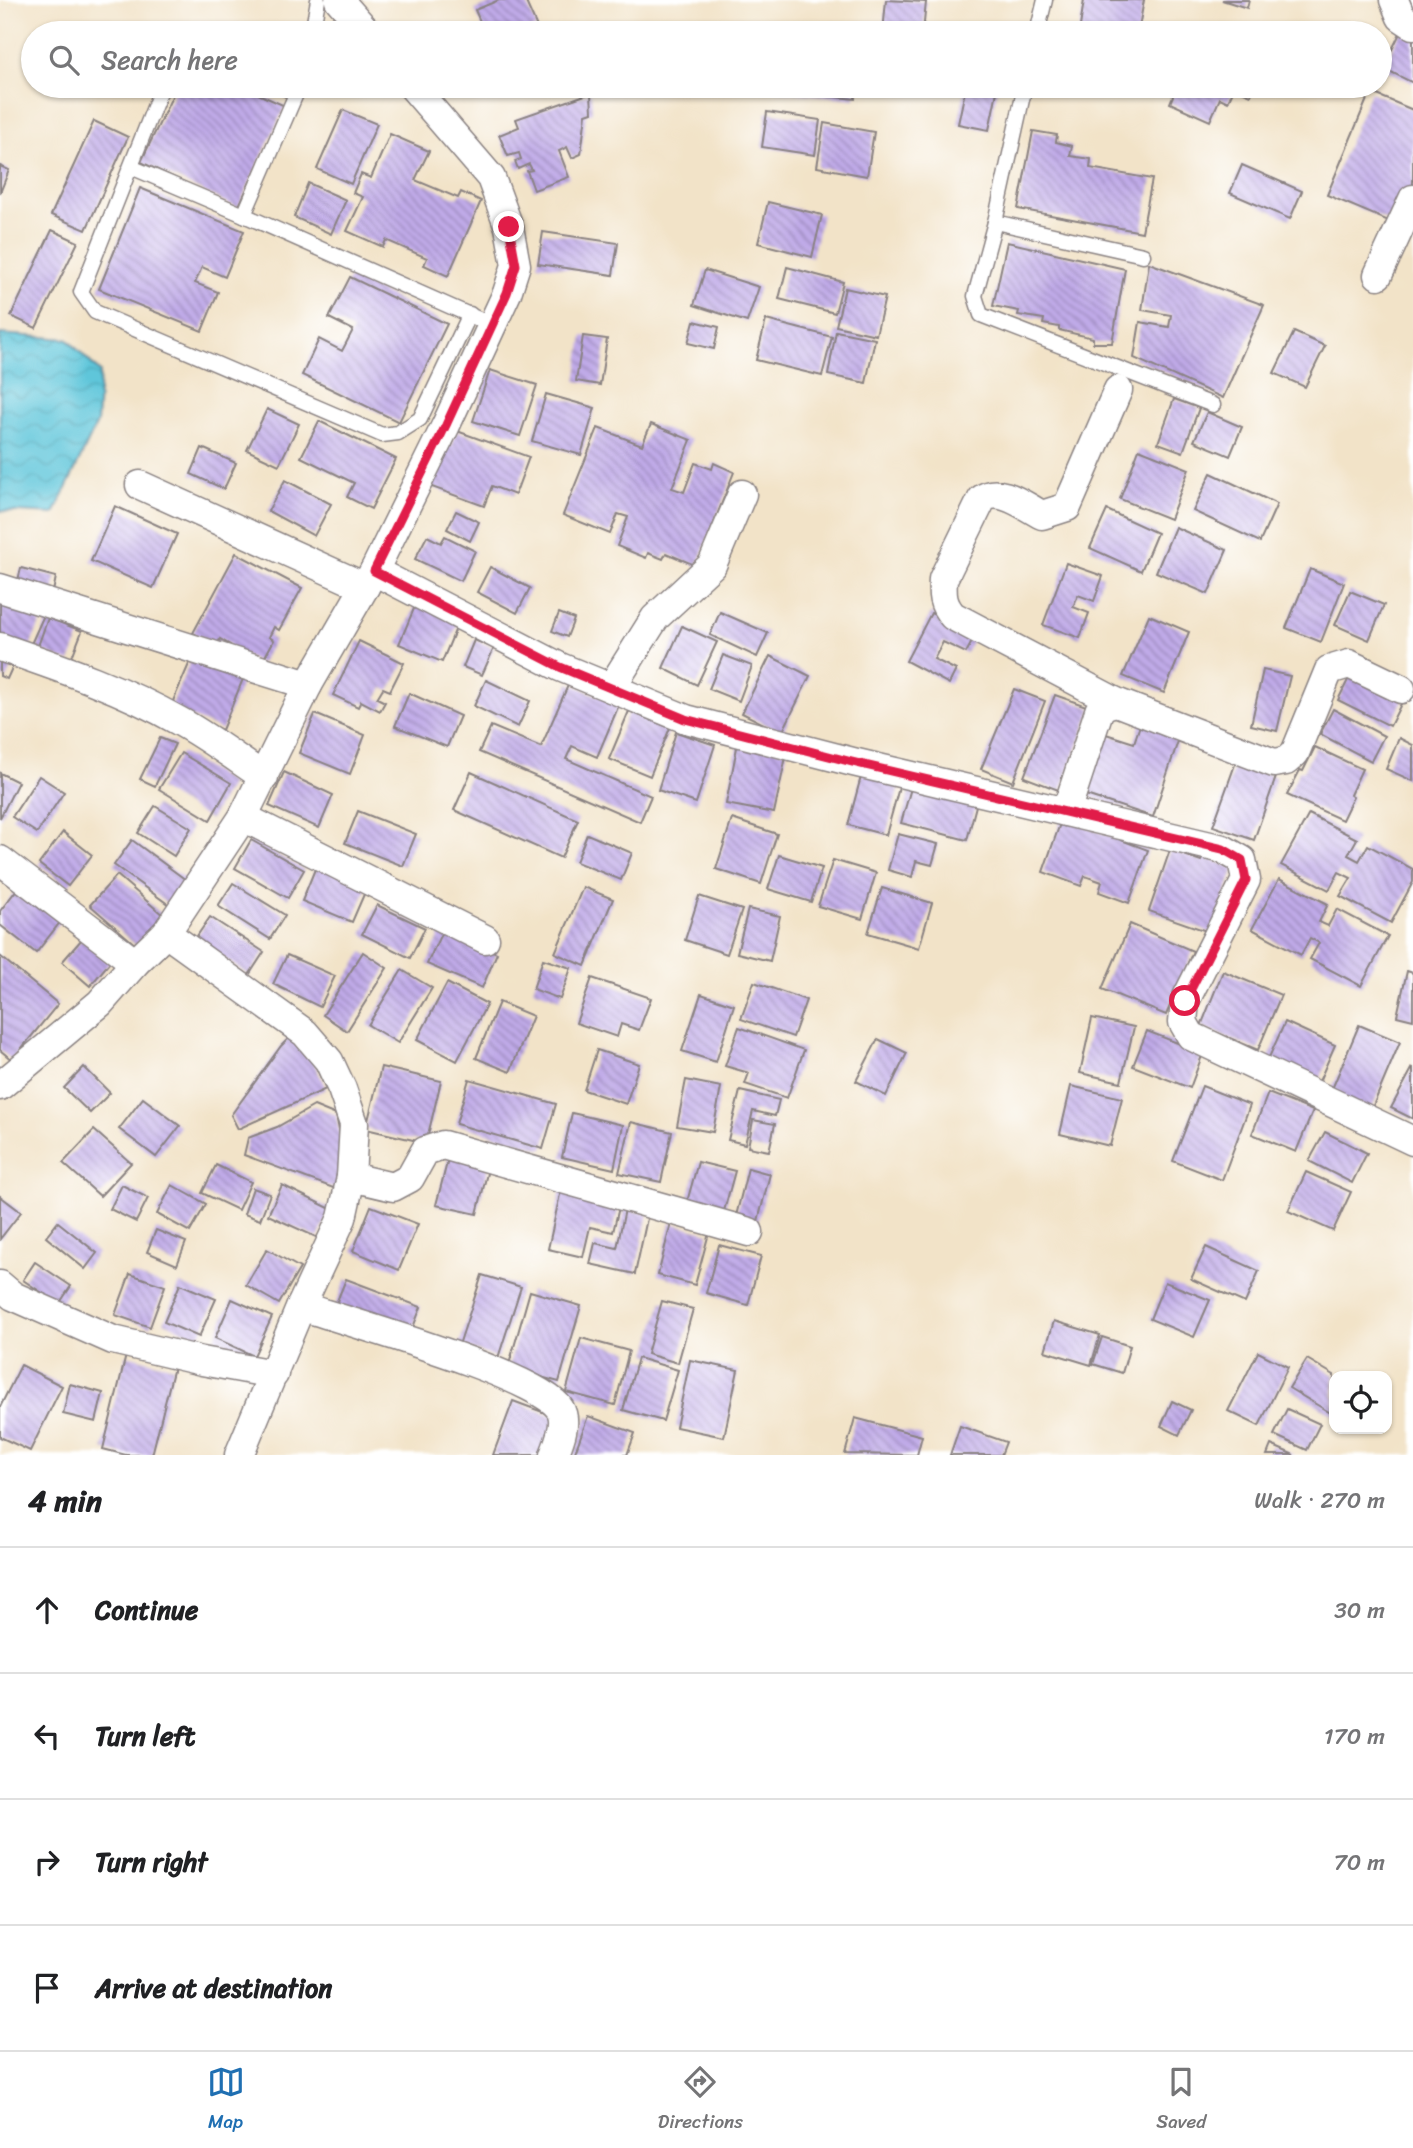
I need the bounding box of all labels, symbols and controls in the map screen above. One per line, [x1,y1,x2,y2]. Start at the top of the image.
search box [21,21,1392,98]
text: Search here [101,37,238,83]
icon: search [45,41,83,79]
route end [493,211,524,242]
route start [1169,985,1200,1016]
map controls [1329,1371,1392,1434]
button: locate [1329,1371,1392,1434]
text: 4 min [28,1474,102,1528]
text: Walk · 270 m [1254,1480,1385,1521]
text: Continue [95,1587,198,1633]
text: 30 m [1334,1590,1385,1631]
icon: ahead [28,1591,66,1629]
text: Turn left [95,1713,195,1759]
text: 170 m [1324,1716,1385,1757]
icon: left [28,1717,66,1755]
text: Turn right [95,1839,208,1885]
text: 70 m [1334,1842,1385,1883]
icon: right [28,1843,66,1881]
text: Arrive at destination [95,1965,332,2011]
icon: arrive [28,1969,66,2007]
tab: Map [207,2063,245,2138]
tab: Directions [658,2063,743,2138]
tab: Saved [1156,2063,1206,2138]

